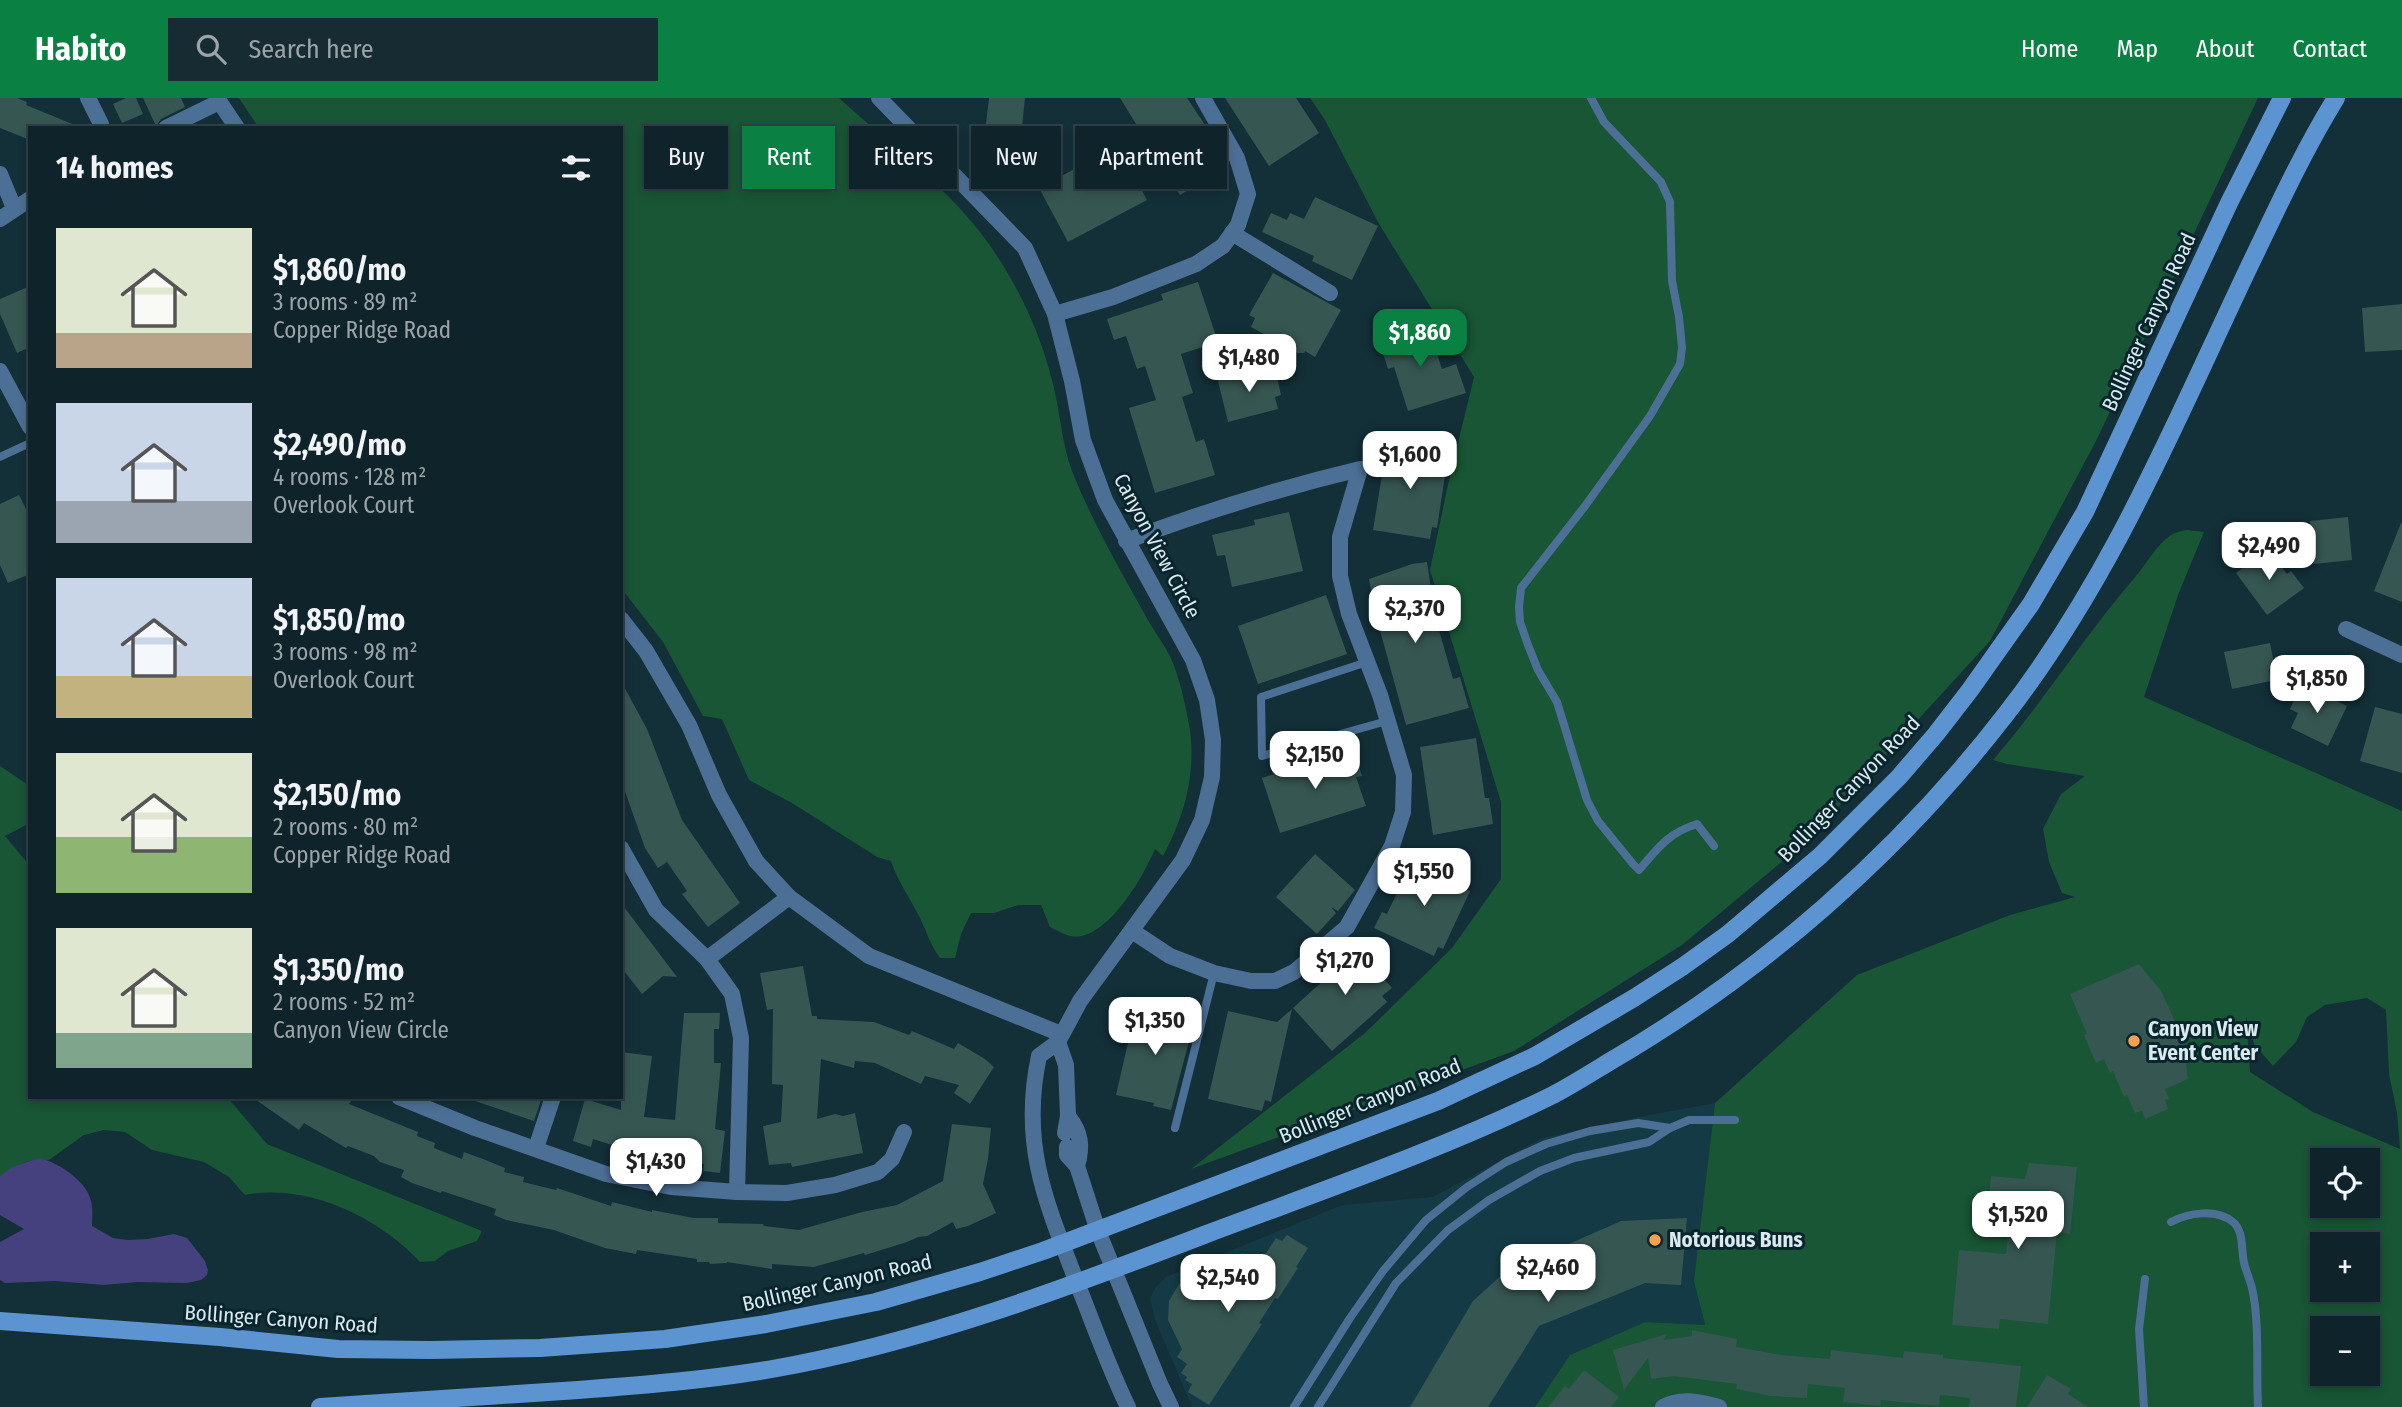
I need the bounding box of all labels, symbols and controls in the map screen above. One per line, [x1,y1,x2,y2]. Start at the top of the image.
search box [168,18,658,81]
text: Habito [35,29,126,69]
icon: search [192,30,230,68]
text: Search here [248,34,374,65]
text: Home [2021,35,2078,63]
text: Map [2116,35,2158,63]
text: About [2196,35,2254,63]
text: Contact [2292,35,2367,63]
chip: Buy [644,126,728,189]
chip: Rent [742,126,835,189]
chip: Filters [849,126,957,189]
chip: New [971,126,1061,189]
chip: Apartment [1075,126,1227,189]
icon: filters [557,149,595,187]
text: 14 homes [56,150,173,186]
street label: Bollinger Canyon Road [2096,229,2202,415]
text: $1,860/mo [273,252,406,288]
icon: home [112,256,196,340]
text: 3 rooms · 89 m² [273,288,417,316]
pin: $1,860 [1363,310,1477,369]
text: Copper Ridge Road [273,316,451,344]
text: $1,860 [1389,318,1451,346]
pin: $1,480 [1192,334,1306,394]
text: $1,480 [1218,343,1280,371]
text: $2,490/mo [273,427,406,463]
icon: home [112,431,196,515]
pin: $1,600 [1353,432,1467,491]
text: $1,600 [1379,440,1441,468]
text: 4 rooms · 128 m² [273,463,426,491]
street label: Canyon View Circle [1108,469,1206,623]
text: Overlook Court [273,491,414,519]
pin: $2,490 [2212,522,2326,582]
text: $2,490 [2238,531,2300,559]
pin: $2,370 [1358,586,1472,645]
text: $2,370 [1385,594,1445,622]
text: $1,850/mo [273,602,405,638]
icon: home [112,606,196,690]
text: 3 rooms · 98 m² [273,638,418,666]
pin: $1,850 [2260,656,2374,715]
text: $1,850 [2286,664,2348,692]
text: Overlook Court [273,666,414,694]
street label: Bollinger Canyon Road [1772,710,1926,868]
pin: $2,150 [1258,732,1372,791]
text: $2,150 [1286,740,1344,768]
text: $2,150/mo [273,777,401,813]
icon: home [112,781,196,865]
text: 2 rooms · 80 m² [273,813,418,841]
text: Copper Ridge Road [273,841,451,869]
pin: $1,550 [1367,848,1481,908]
text: $1,550 [1394,857,1454,885]
pin: $1,270 [1288,937,1402,997]
text: $1,270 [1316,946,1374,974]
text: $1,350/mo [273,952,404,988]
icon: home [112,956,196,1040]
text: 2 rooms · 52 m² [273,988,415,1016]
pin: $1,350 [1098,998,1212,1057]
text: $1,350 [1125,1006,1185,1034]
text: Canyon View Circle [273,1016,449,1044]
place label: Canyon View Event Center [2148,1016,2259,1066]
marker: Canyon View Event Center [2126,1033,2142,1049]
street label: Bollinger Canyon Road [1275,1053,1465,1149]
pin: $1,430 [599,1138,713,1198]
text: $1,430 [626,1147,686,1175]
map controls [2310,1148,2380,1386]
button: locate [2310,1148,2380,1218]
pin: $1,520 [1961,1192,2075,1251]
text: $1,520 [1988,1200,2048,1228]
place label: Notorious Buns [1669,1227,1803,1253]
marker: Notorious Buns [1647,1232,1663,1248]
button: + [2310,1232,2380,1302]
pin: $2,460 [1491,1244,1605,1304]
street label: Bollinger Canyon Road [740,1249,934,1317]
text: $2,460 [1517,1253,1579,1281]
pin: $2,540 [1171,1254,1285,1314]
text: $2,540 [1197,1263,1259,1291]
street label: Bollinger Canyon Road [183,1299,379,1339]
button: − [2310,1316,2380,1386]

